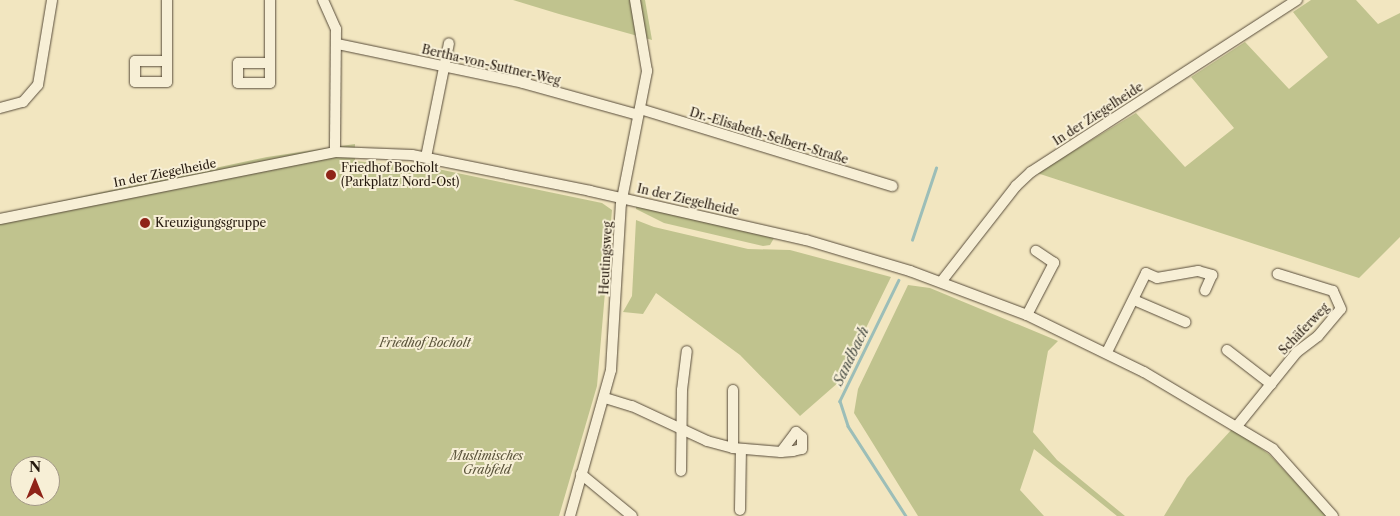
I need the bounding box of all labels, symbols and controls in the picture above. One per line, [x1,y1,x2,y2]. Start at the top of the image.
street label: Bertha-von-Suttner-Weg [420,42,562,88]
street label: In der Ziegelheide [1050,80,1146,148]
street label: Dr.-Elisabeth-Selbert-Straße [688,105,850,167]
street label: In der Ziegelheide [112,156,218,190]
place label: Friedhof Bocholt (Parkplatz Nord-Ost) [341,161,459,189]
marker: Friedhof Bocholt (Parkplatz Nord-Ost) [325,169,337,181]
street label: In der Ziegelheide [635,181,741,219]
place label: Kreuzigungsgruppe [155,216,266,230]
marker: Kreuzigungsgruppe [139,217,151,229]
street label: Heutingsweg [597,221,615,295]
street label: Schäferweg [1276,300,1332,358]
water label: Sandbach [830,324,872,388]
park label: Friedhof Bocholt [379,336,471,350]
park label: Muslimisches Grabfeld [451,449,523,477]
north arrow [10,456,60,506]
text: N [29,458,41,476]

